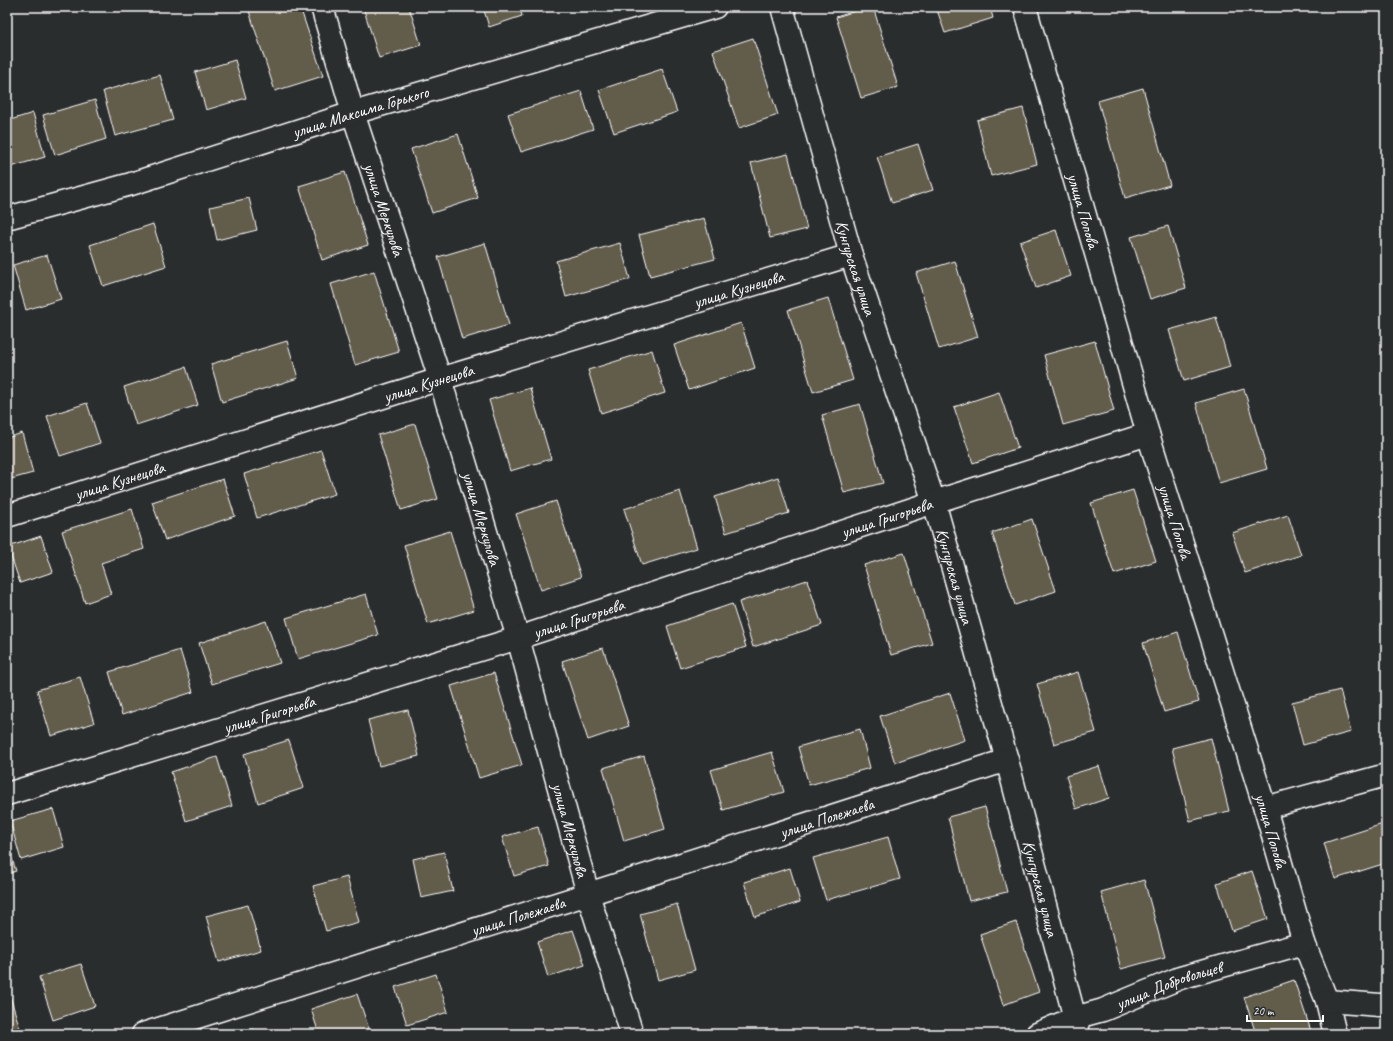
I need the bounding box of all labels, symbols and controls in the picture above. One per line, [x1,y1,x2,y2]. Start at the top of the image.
street label: улица Максима Горького [289,81,432,143]
street label: улица Меркулова [359,159,410,260]
street label: улица Попова [1063,170,1105,253]
street label: Кунгурская улица [831,218,881,319]
street label: улица Кузнецова [690,265,788,313]
street label: улица Кузнецова [380,359,477,407]
street label: улица Кузнецова [71,456,169,505]
street label: улица Меркулова [458,468,506,569]
street label: улица Попова [1154,481,1197,563]
street label: улица Григорьева [837,492,936,543]
street label: Кунгурская улица [931,526,979,628]
street label: улица Григорьева [529,593,628,643]
street label: улица Григорьева [220,690,319,738]
street label: улица Меркулова [547,780,594,881]
street label: улица Попова [1250,790,1293,873]
street label: улица Полежаева [776,793,877,843]
street label: Кунгурская улица [1018,838,1064,940]
street label: улица Полежаева [467,891,569,941]
street label: улица Добровольцев [1112,955,1228,1014]
scale bar [1247,997,1323,1023]
text: 20 m [1253,1003,1275,1019]

